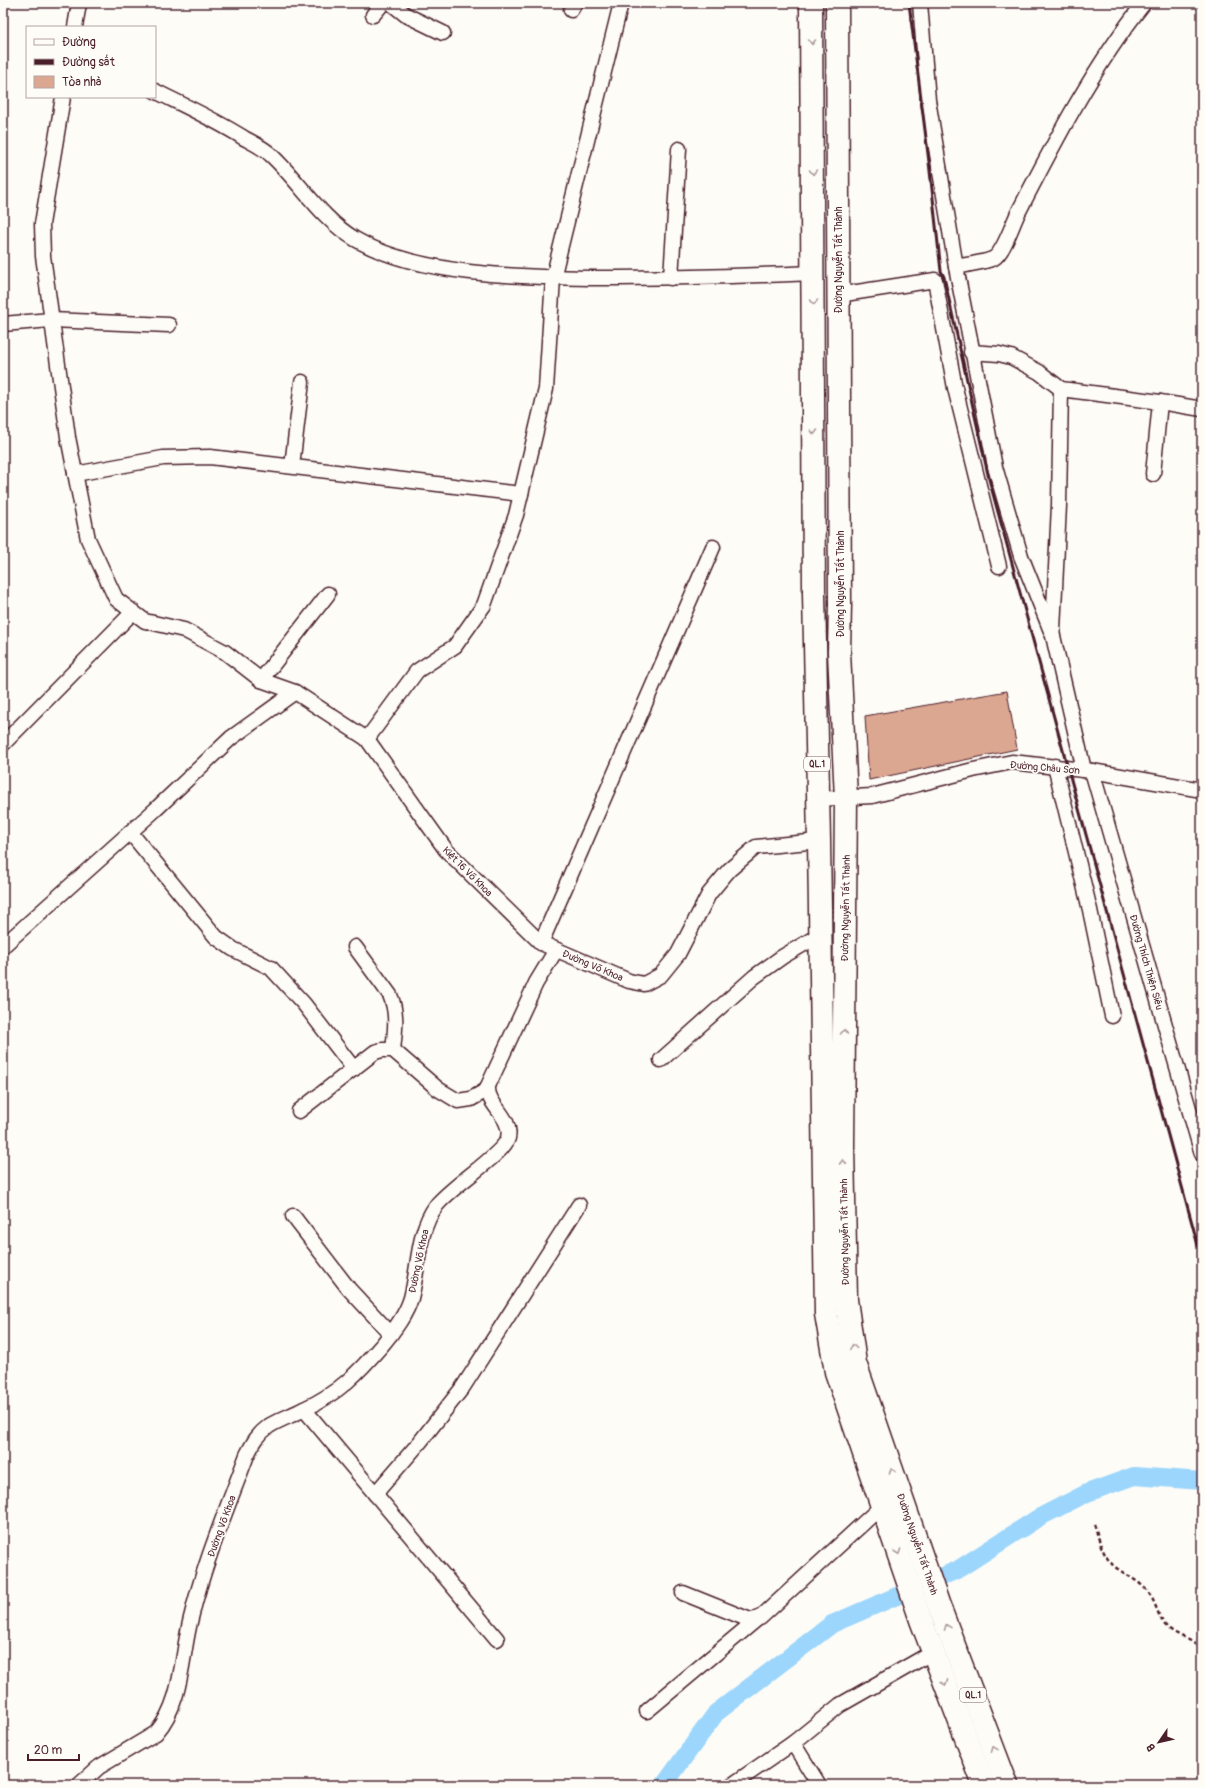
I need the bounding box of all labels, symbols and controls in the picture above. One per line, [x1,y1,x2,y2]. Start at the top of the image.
legend [26,26,156,98]
text: Đường [62,35,96,50]
one-way arrow [808,39,816,45]
text: Đường sắt [62,54,115,70]
text: Tòa nhà [62,75,102,90]
one-way arrow [809,169,817,175]
street label: Đường Nguyễn Tất Thành [831,206,845,313]
one-way arrow [810,299,818,305]
one-way arrow [810,429,818,435]
street label: Đường Nguyễn Tất Thành [833,530,847,637]
road number: QL.1 [804,757,830,771]
street label: Đường Châu Sơn [1009,759,1081,777]
street label: Kiệt 16 Võ Khoa [440,844,495,899]
street label: Đường Nguyễn Tất Thành [837,854,853,961]
street label: Đường Thích Thiện Siêu [1127,913,1165,1011]
street label: Đường Võ Khoa [560,948,625,984]
one-way arrow [840,1029,848,1035]
one-way arrow [839,1159,847,1165]
street label: Đường Nguyễn Tất Thành [836,1178,852,1285]
street label: Đường Võ Khoa [406,1228,432,1294]
one-way arrow [849,1344,858,1350]
one-way arrow [889,1467,897,1474]
street label: Đường Nguyễn Tất Thành [894,1491,942,1597]
street label: Đường Võ Khoa [205,1494,239,1559]
one-way arrow [893,1549,902,1556]
one-way arrow [944,1624,952,1632]
one-way arrow [940,1679,948,1686]
road number: QL.1 [960,1688,986,1702]
north arrow [1139,1722,1179,1762]
scale bar [28,1736,79,1762]
text: B [1144,1741,1158,1754]
text: 20 m [34,1743,63,1758]
one-way arrow [990,1745,998,1752]

